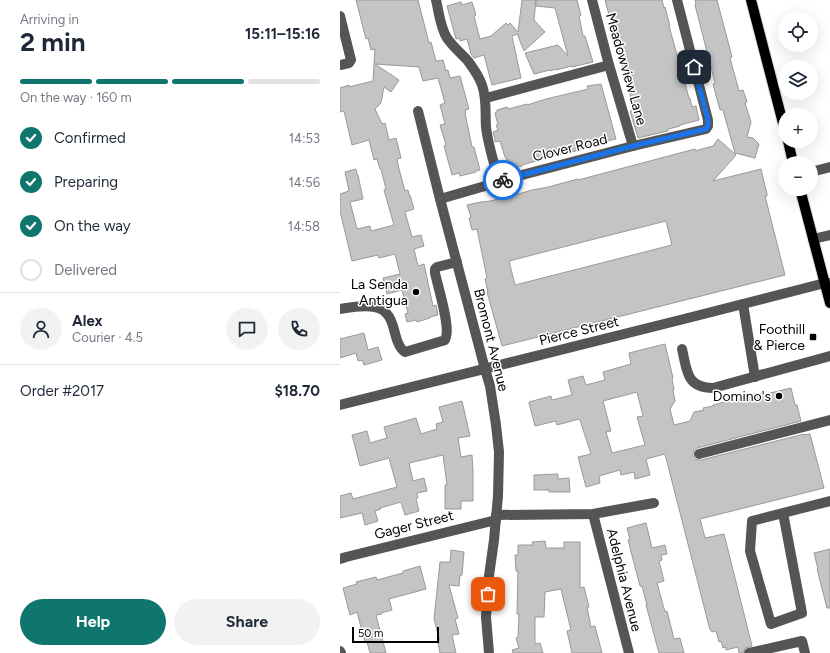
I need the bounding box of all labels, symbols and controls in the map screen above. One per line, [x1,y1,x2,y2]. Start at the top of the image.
street label: Meadowview Lane [602,11,650,127]
text: Arriving in [20,12,79,27]
map controls [778,12,818,196]
button: locate [778,12,818,52]
text: 15:11–15:16 [245,25,320,43]
text: 2 min [20,26,86,58]
pin [677,50,711,84]
icon: home [683,56,705,78]
button: layers [778,60,818,100]
text: On the way · 160 m [20,90,132,105]
button: + [778,108,818,148]
icon: check [20,127,42,149]
text: Confirmed [54,129,126,147]
text: 14:53 [289,131,320,146]
street label: Clover Road [531,131,609,165]
button: − [778,156,818,196]
courier [483,160,523,200]
icon: bike [492,169,514,191]
icon: check [20,171,42,193]
text: Preparing [54,173,118,191]
text: 14:56 [288,175,320,190]
icon: check [20,215,42,237]
text: On the way [54,217,131,235]
text: 14:58 [288,219,320,234]
text: Delivered [54,261,117,279]
place label: La Senda Antigua [351,276,408,309]
marker: La Senda Antigua [411,287,421,297]
street label: Bromont Avenue [470,287,512,394]
button: person [20,308,62,350]
button: chat [226,308,268,350]
button: phone [278,308,320,350]
text: Alex [72,312,102,330]
street label: Pierce Street [537,313,621,349]
place label: Foothill & Pierce [754,321,805,354]
text: Courier · 4.5 [72,330,143,345]
marker: Foothill & Pierce [808,332,818,342]
text: Order #2017 [20,382,104,400]
text: $18.70 [274,382,320,400]
place label: Domino's [713,388,771,405]
marker: Domino's [774,391,784,401]
street label: Gager Street [373,507,455,543]
street label: Adelphia Avenue [603,527,645,634]
pin [471,577,505,611]
icon: bag [477,583,499,605]
button: Help [20,599,166,645]
button: Share [174,599,320,645]
scale bar [352,625,439,644]
text: 50 m [358,627,383,640]

